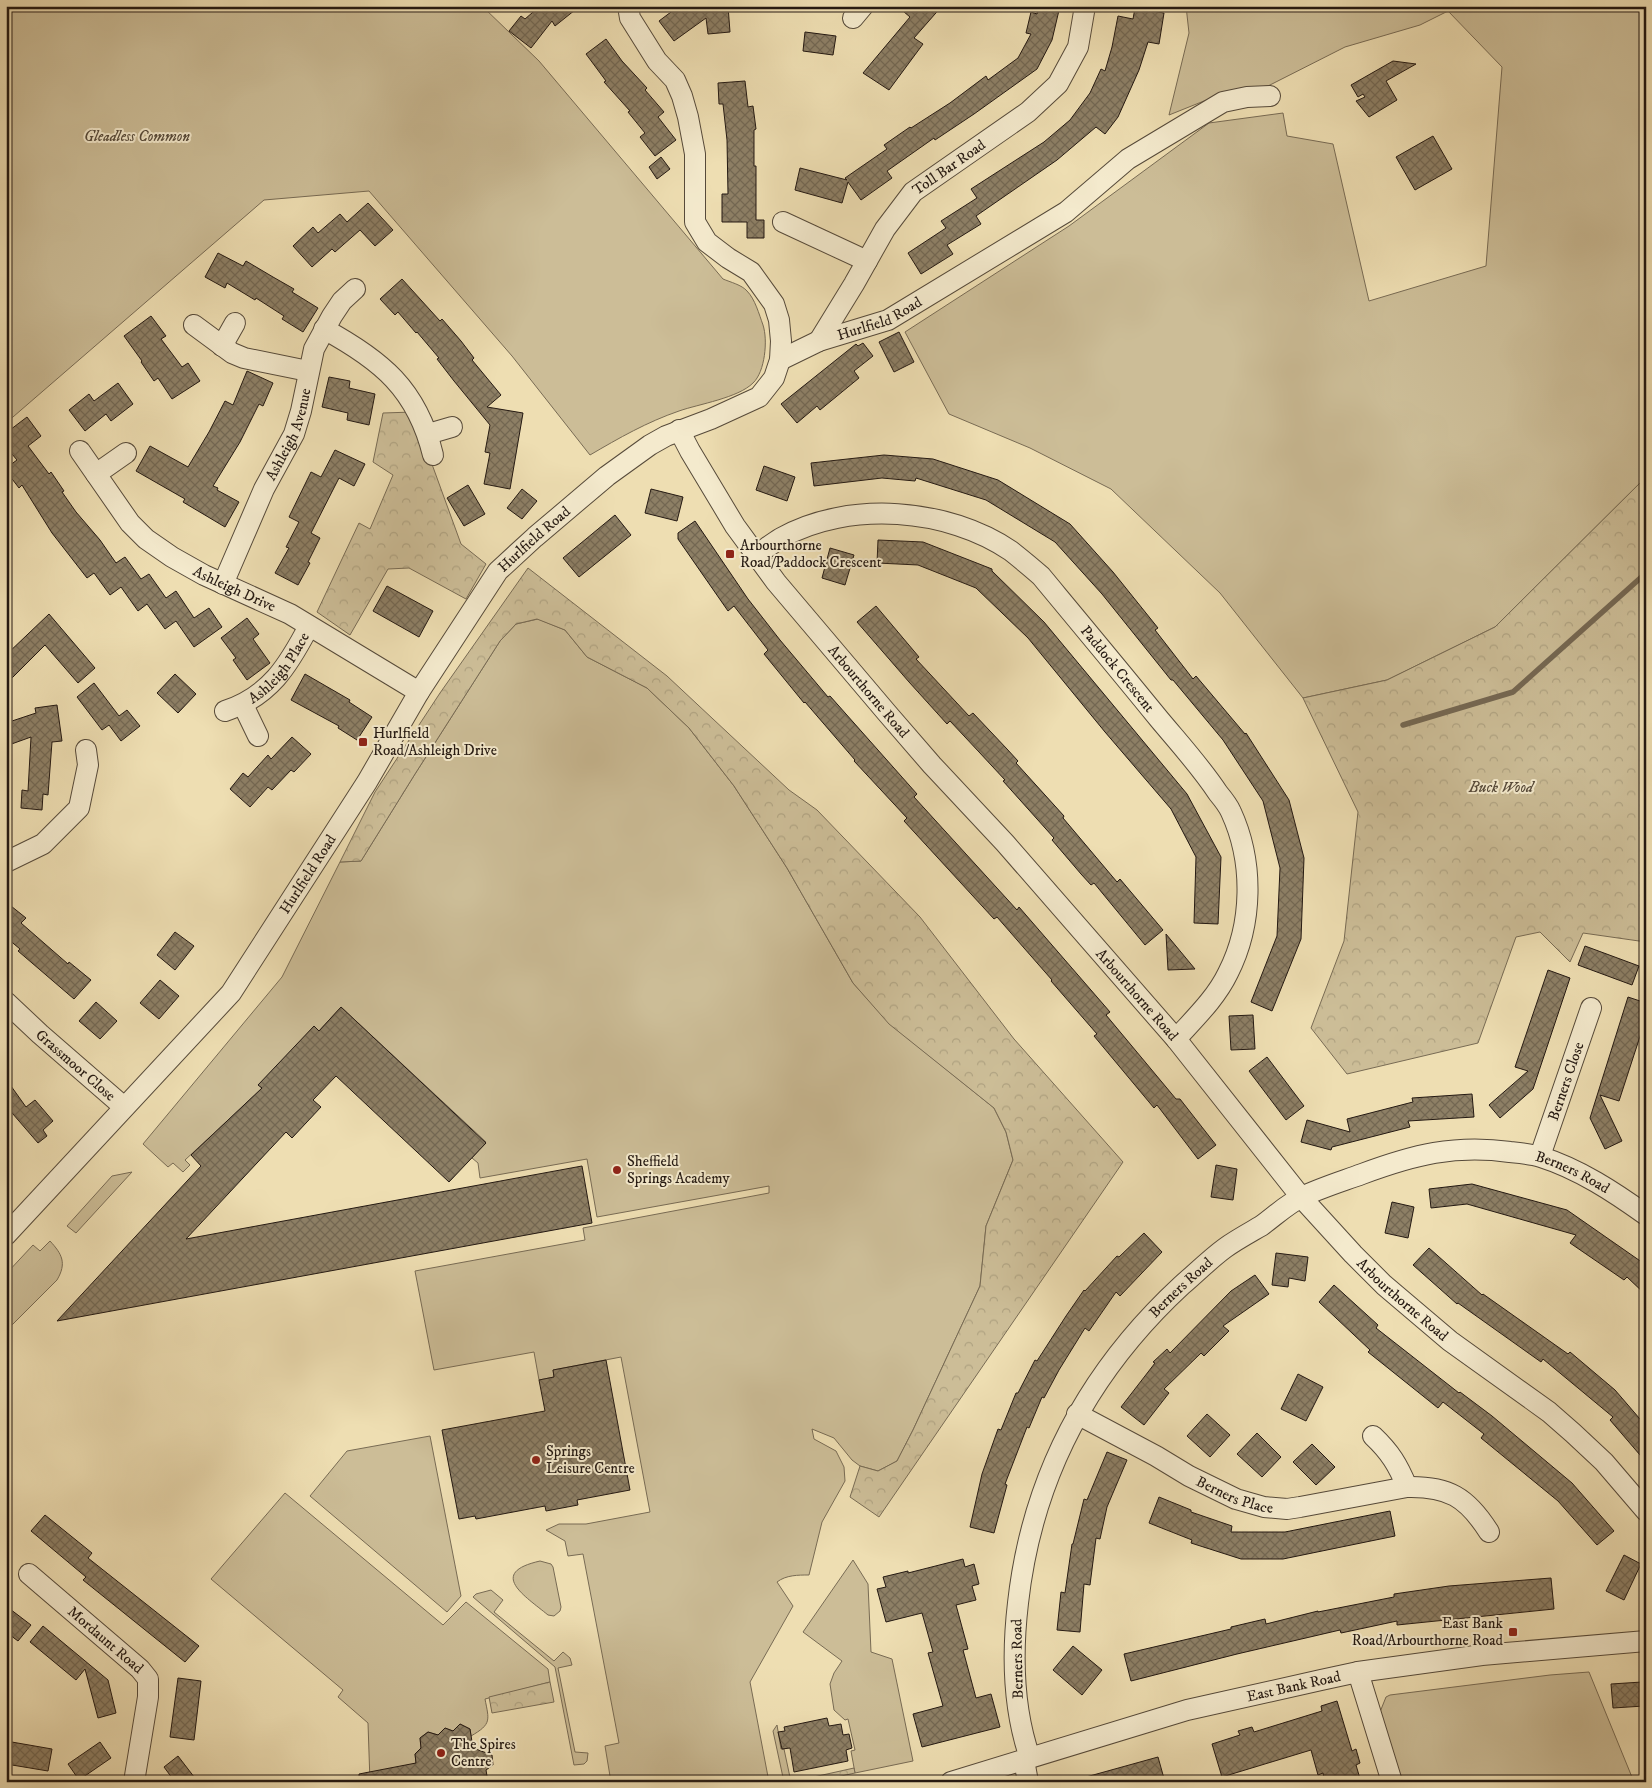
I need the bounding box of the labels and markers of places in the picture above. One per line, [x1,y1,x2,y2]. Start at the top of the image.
place label: Arbourthorne Road/Paddock Crescent [740,536,882,572]
marker: Arbourthorne Road/Paddock Crescent [724,548,736,560]
place label: Hurlfield Road/Ashleigh Drive [373,724,497,760]
marker: Hurlfield Road/Ashleigh Drive [357,736,369,748]
place label: Sheffield Springs Academy [627,1152,730,1188]
marker: Sheffield Springs Academy [611,1164,623,1176]
place label: Springs Leisure Centre [546,1442,635,1478]
marker: Springs Leisure Centre [530,1454,542,1466]
place label: East Bank Road/Arbourthorne Road [1352,1614,1504,1650]
marker: East Bank Road/Arbourthorne Road [1507,1626,1519,1638]
place label: The Spires Centre [451,1735,516,1771]
marker: The Spires Centre [435,1747,447,1759]

